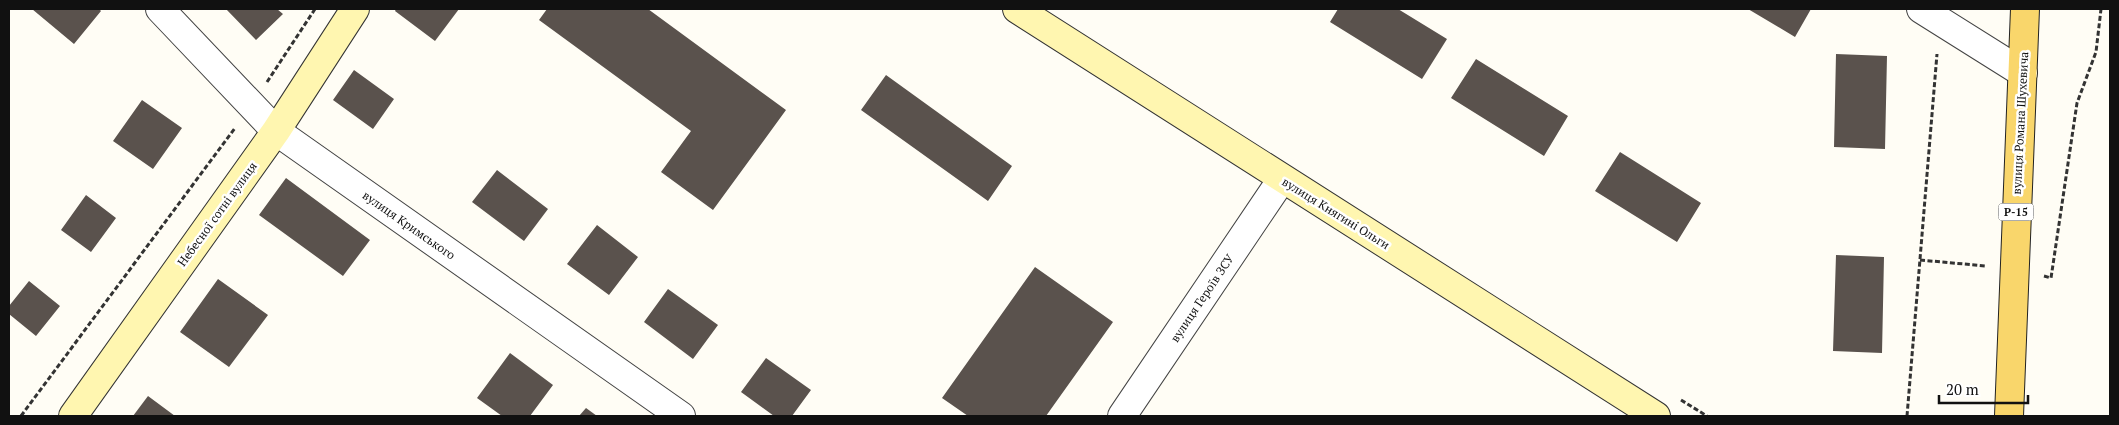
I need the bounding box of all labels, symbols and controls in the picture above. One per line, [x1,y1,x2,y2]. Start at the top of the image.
street label: вулиця Романа Шухевича [2009,51,2031,195]
street label: Небесної сотні вулиця [174,159,260,269]
street label: вулиця Княгині Ольги [1279,174,1393,252]
street label: вулиця Кримського [360,187,459,263]
road number: Р-15 [1998,203,2034,220]
street label: вулиця Героїв ЗСУ [1167,251,1237,345]
scale bar [1939,372,2028,404]
text: 20 m [1946,379,1979,399]

